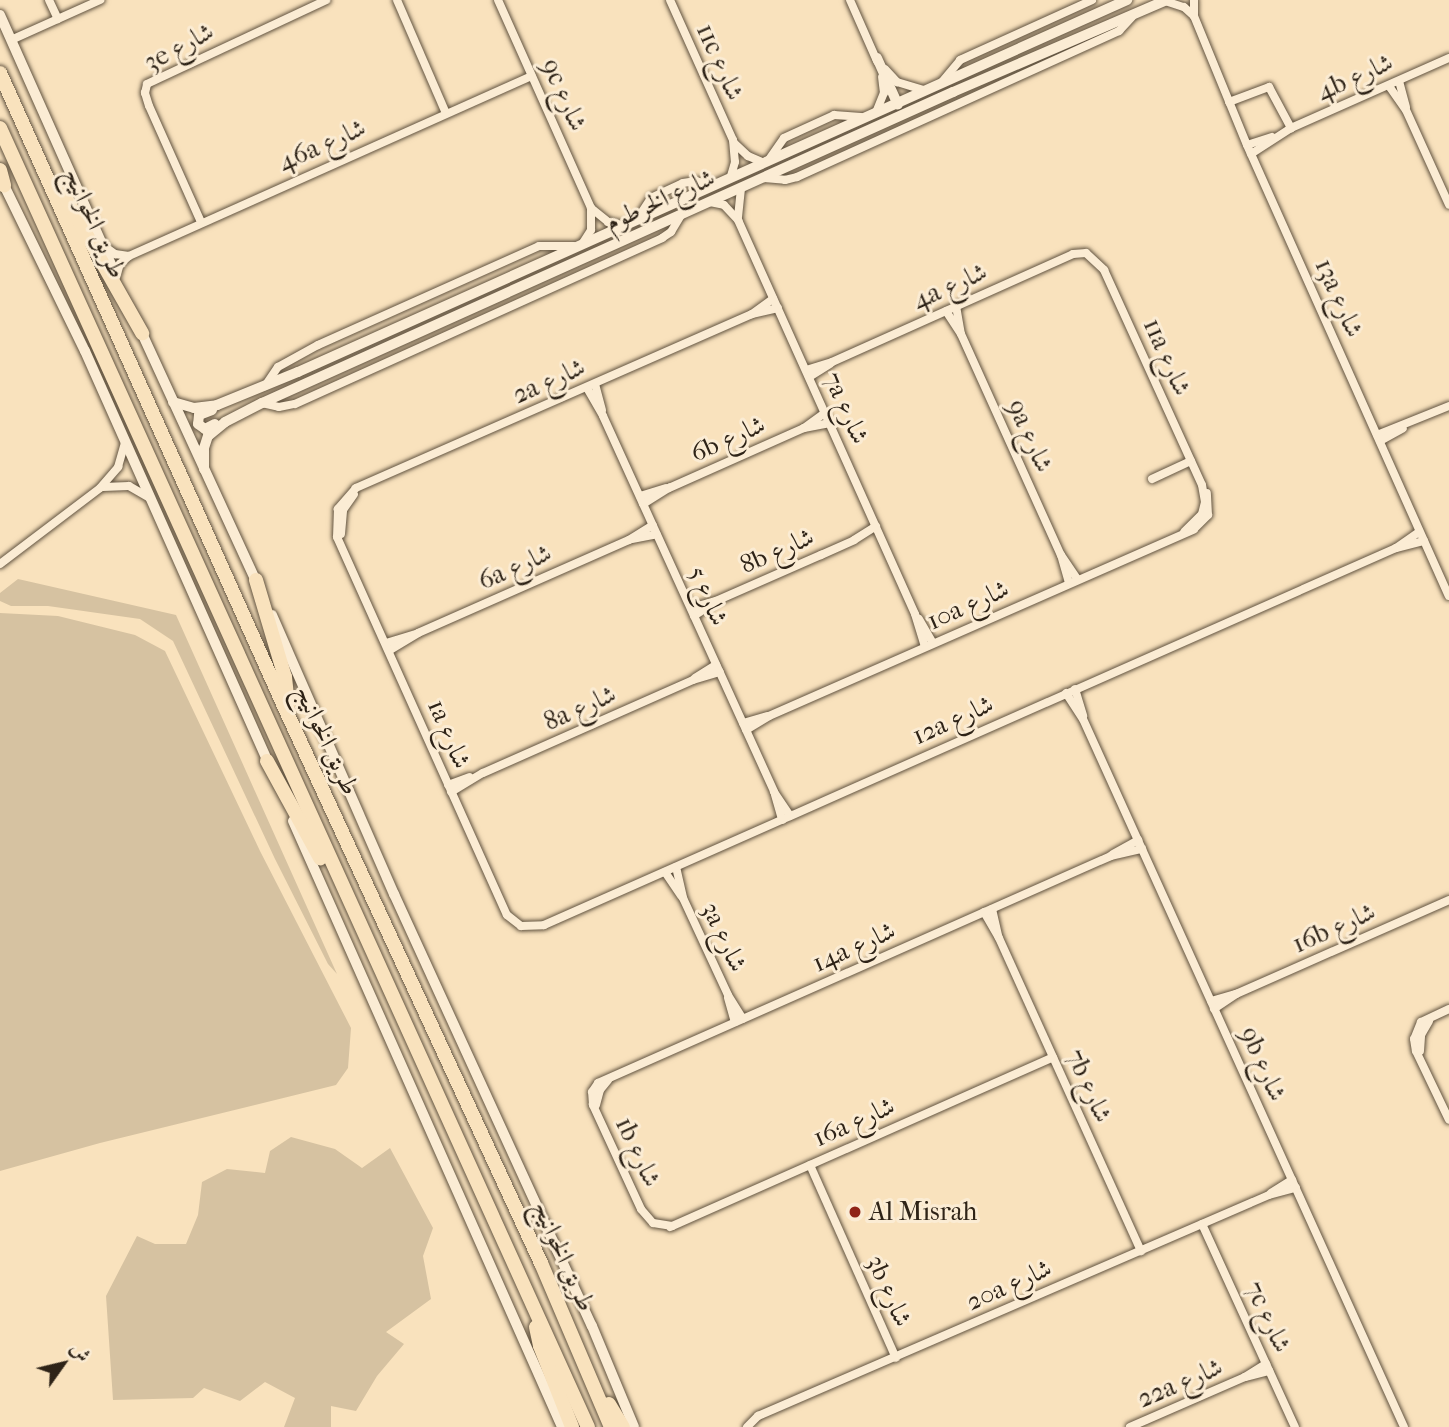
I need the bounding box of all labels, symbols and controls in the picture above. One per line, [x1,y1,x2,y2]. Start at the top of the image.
street label: 3e شارع [139,16,219,78]
street label: 11c شارع [689,19,751,105]
street label: 4b شارع [1312,47,1398,107]
street label: 9c شارع [534,54,594,136]
street label: 46a شارع [274,112,370,178]
street label: شارع الخرطوم [600,162,720,238]
street label: طريق الخوانيج [57,163,133,283]
street label: 13a شارع [1308,254,1370,342]
street label: 4a شارع [908,256,992,316]
street label: 11a شارع [1136,314,1198,400]
street label: 2a شارع [508,351,590,411]
street label: 7a شارع [816,367,876,449]
street label: 9a شارع [1000,395,1060,477]
street label: 6b شارع [686,409,770,469]
street label: 8b شارع [735,521,819,581]
street label: 6a شارع [474,537,556,597]
street label: شارع 5 [681,561,735,631]
street label: 10a شارع [922,573,1014,637]
street label: 8a شارع [539,678,621,738]
street label: طريق الخوانيج [288,680,366,800]
street label: 12a شارع [908,688,998,752]
street label: 1a شارع [421,695,477,773]
street label: 16b شارع [1288,896,1380,960]
street label: 3a شارع [694,897,754,977]
street label: 14a شارع [808,915,900,979]
street label: 9b شارع [1233,1022,1293,1106]
street label: 7b شارع [1059,1045,1119,1127]
street label: 16a شارع [808,1090,900,1154]
street label: 1b شارع [608,1112,668,1192]
street label: طريق الخوانيج [526,1196,602,1316]
place label: Al Misrah [869,1196,977,1228]
marker: Al Misrah [847,1204,863,1220]
street label: 3b شارع [859,1250,919,1332]
street label: 20a شارع [961,1252,1057,1318]
street label: 7c شارع [1238,1277,1298,1357]
north arrow [28,1329,98,1399]
text: ش [66,1338,95,1366]
street label: 22a شارع [1133,1351,1227,1415]

